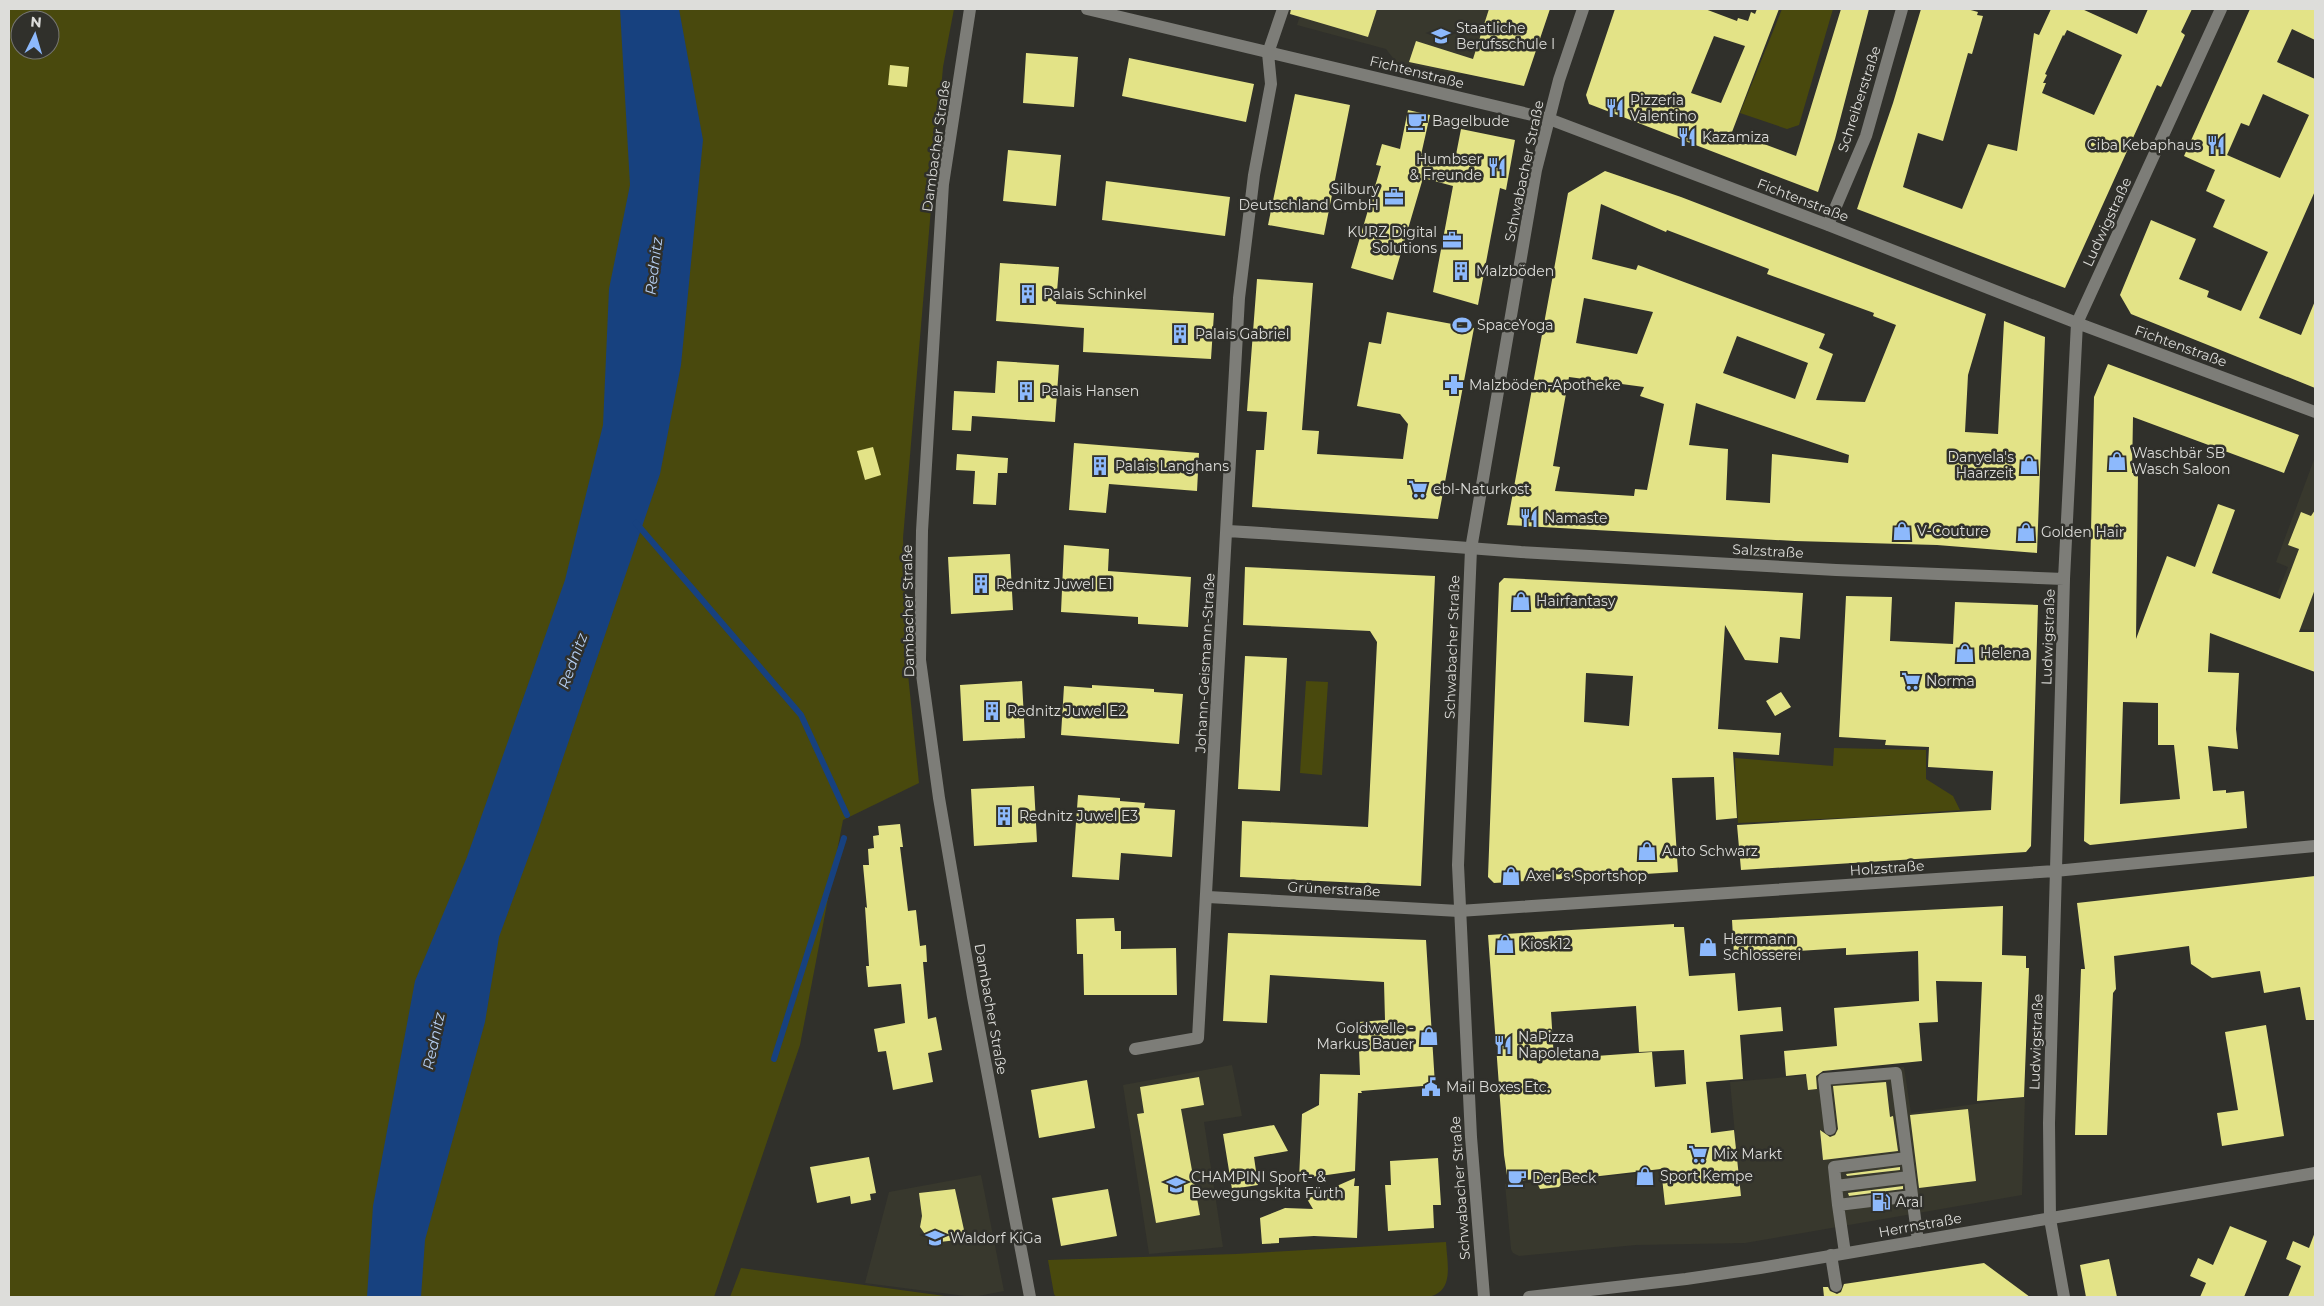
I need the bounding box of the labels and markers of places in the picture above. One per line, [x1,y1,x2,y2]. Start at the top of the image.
place label: Staatliche Berufsschule I [1456,19,1555,53]
school or university icon: Staatliche Berufsschule I [1430,25,1452,47]
place label: Pizzeria Valentino [1630,91,1697,125]
restaurant icon: Pizzeria Valentino [1604,97,1626,119]
cafe icon: Bagelbude [1406,110,1428,132]
place label: Bagelbude [1432,112,1509,130]
restaurant icon: Kazamiza [1676,126,1698,148]
place label: Kazamiza [1702,128,1769,146]
restaurant icon: Ciba Kebaphaus [2205,134,2227,156]
place label: Ciba Kebaphaus [2087,136,2201,154]
place label: Humbser & Freunde [1410,150,1482,184]
restaurant icon: Humbser & Freunde [1486,156,1508,178]
place label: Silbury Deutschland GmbH [1239,180,1379,214]
office icon: Silbury Deutschland GmbH [1383,186,1405,208]
place label: KURZ Digital Solutions [1347,223,1437,257]
office icon: KURZ Digital Solutions [1441,229,1463,251]
building icon: Malzböden [1450,260,1472,282]
place label: Malzböden [1476,262,1554,280]
building icon: Palais Schinkel [1017,283,1039,305]
place label: Palais Schinkel [1043,285,1147,303]
sports icon: SpaceYoga [1451,314,1473,336]
place label: SpaceYoga [1477,316,1554,334]
building icon: Palais Gabriel [1169,323,1191,345]
place label: Palais Gabriel [1195,325,1289,343]
pharmacy icon: Malzböden-Apotheke [1443,374,1465,396]
place label: Malzböden-Apotheke [1469,376,1621,394]
building icon: Palais Hansen [1015,380,1037,402]
place label: Palais Hansen [1041,382,1139,400]
place label: Waschbär SB Wasch Saloon [2132,444,2230,478]
place label: Danyela's Haarzeit [1947,448,2014,482]
shop icon: Waschbär SB Wasch Saloon [2106,450,2128,472]
shop icon: Danyela's Haarzeit [2018,454,2040,476]
building icon: Palais Langhans [1089,455,1111,477]
place label: Palais Langhans [1115,457,1229,475]
supermarket icon: ebl-Naturkost [1407,478,1429,500]
place label: ebl-Naturkost [1433,480,1530,498]
restaurant icon: Namaste [1518,507,1540,529]
place label: Namaste [1544,509,1607,527]
shop icon: V-Couture [1891,520,1913,542]
shop icon: Golden Hair [2015,521,2037,543]
place label: V-Couture [1917,522,1989,540]
place label: Golden Hair [2041,523,2125,541]
building icon: Rednitz Juwel E1 [970,573,992,595]
place label: Rednitz Juwel E1 [996,575,1113,593]
shop icon: Hairfantasy [1510,590,1532,612]
place label: Hairfantasy [1536,592,1616,610]
shop icon: Helena [1954,642,1976,664]
place label: Helena [1980,644,2030,662]
supermarket icon: Norma [1900,670,1922,692]
place label: Norma [1926,672,1975,690]
building icon: Rednitz Juwel E2 [981,700,1003,722]
place label: Rednitz Juwel E2 [1007,702,1126,720]
building icon: Rednitz Juwel E3 [993,805,1015,827]
place label: Rednitz Juwel E3 [1019,807,1138,825]
shop icon: Auto Schwarz [1636,840,1658,862]
place label: Auto Schwarz [1662,842,1758,860]
shop icon: Axel´s Sportshop [1500,865,1522,887]
place label: Axel´s Sportshop [1526,867,1647,885]
place label: Herrmann Schlosserei [1723,930,1801,964]
shop icon: Kiosk12 [1494,933,1516,955]
place label: Kiosk12 [1520,935,1571,953]
shop icon: Herrmann Schlosserei [1697,936,1719,958]
place label: Goldwelle - Markus Bauer [1316,1019,1414,1053]
shop icon: Goldwelle - Markus Bauer [1418,1025,1440,1047]
place label: NaPizza Napoletana [1518,1028,1600,1062]
restaurant icon: NaPizza Napoletana [1492,1034,1514,1056]
public building icon: Mail Boxes Etc. [1420,1076,1442,1098]
place label: Mail Boxes Etc. [1446,1078,1550,1096]
supermarket icon: Mix Markt [1687,1143,1709,1165]
place label: Mix Markt [1713,1145,1783,1163]
shop icon: Sport Kempe [1634,1165,1656,1187]
cafe icon: Der Beck [1506,1167,1528,1189]
place label: Sport Kempe [1660,1167,1753,1185]
place label: CHAMPINI Sport- & Bewegungskita Fürth [1191,1168,1344,1202]
place label: Der Beck [1532,1169,1597,1187]
school or university icon: CHAMPINI Sport- & Bewegungskita Fürth [1165,1174,1187,1196]
fuel station icon: Aral [1870,1191,1892,1213]
place label: Aral [1896,1193,1923,1211]
school or university icon: Waldorf KiGa [924,1227,946,1249]
place label: Waldorf KiGa [950,1229,1042,1247]

